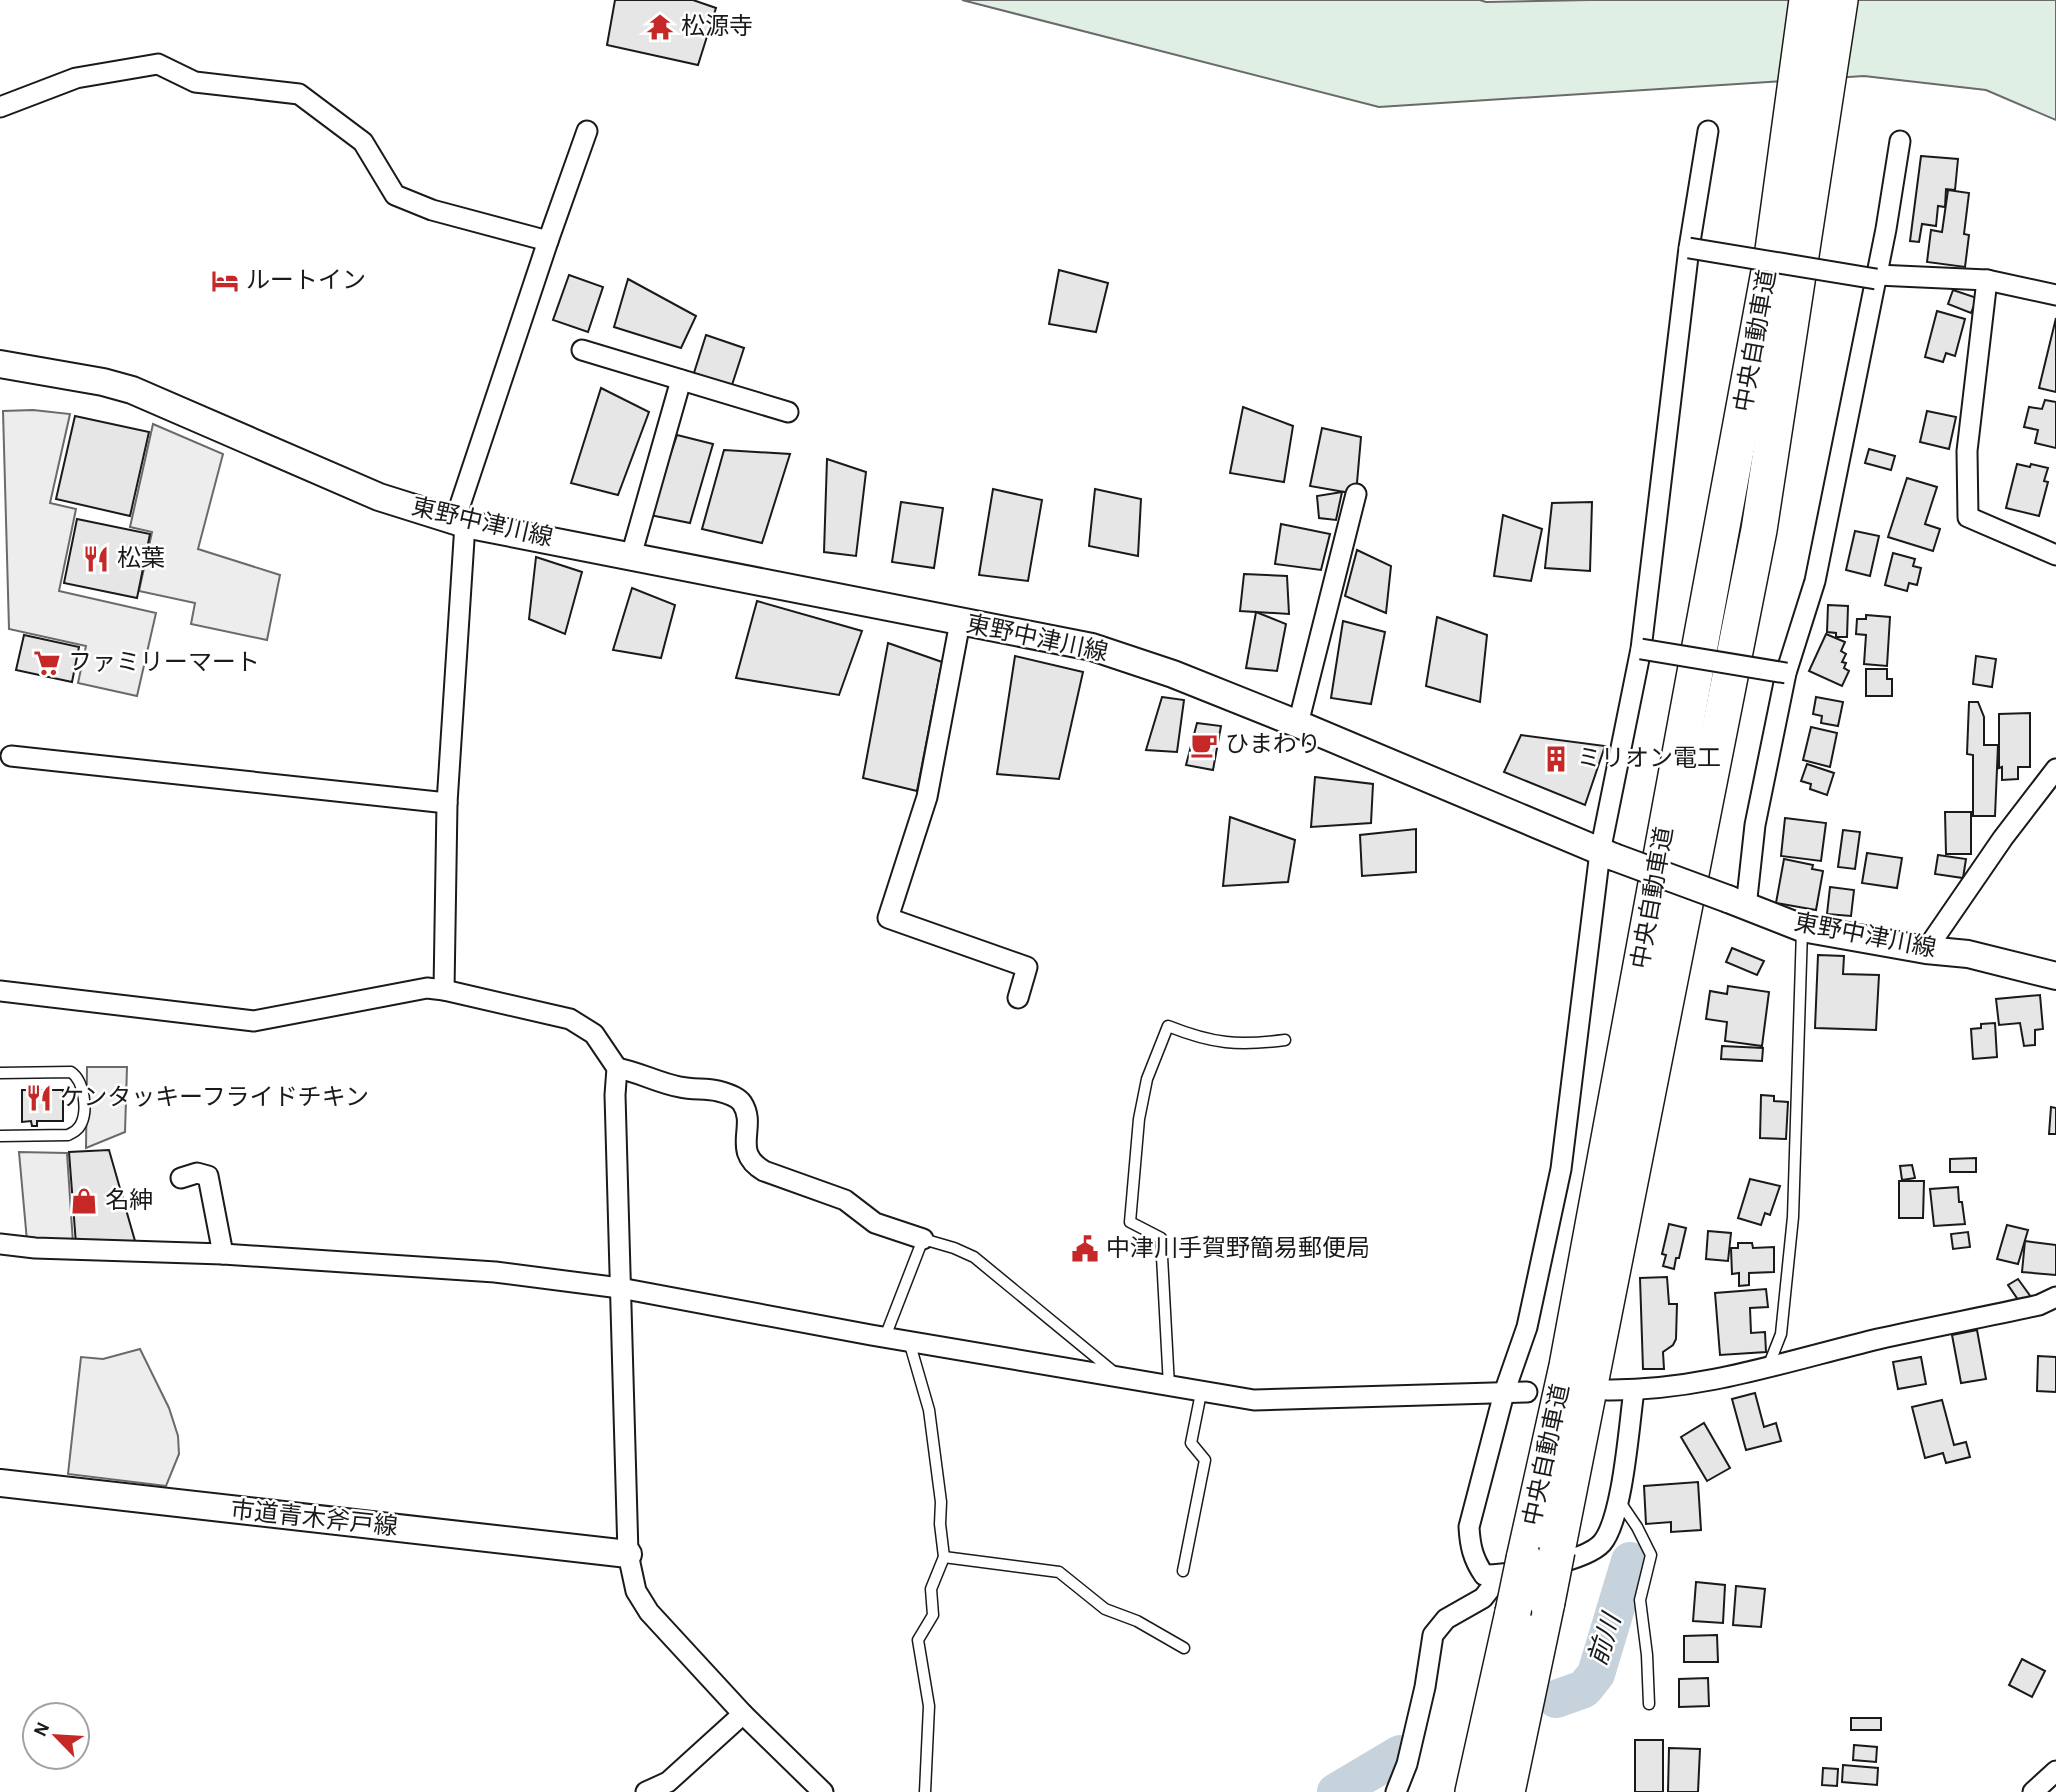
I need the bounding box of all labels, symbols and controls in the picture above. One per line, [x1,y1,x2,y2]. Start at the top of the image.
temple icon: 松源寺 [645,12,675,42]
place label: 松源寺 [681,13,753,39]
hotel icon: ルートイン [210,266,240,296]
street label: 中央自動車道 [1730,268,1780,414]
place label: ルートイン [246,269,366,293]
street label: 東野中津川線 [409,493,555,551]
restaurant icon: 松葉 [81,544,111,574]
place label: 松葉 [117,545,165,571]
street label: 東野中津川線 [964,610,1110,666]
supermarket icon: ファミリーマート [32,648,62,678]
place label: ファミリーマート [68,651,260,675]
cafe icon: ひまわり [1189,730,1219,760]
place label: ひまわり [1225,732,1321,757]
building icon: ミリオン電工 [1541,744,1571,774]
place label: ミリオン電工 [1577,746,1721,771]
street label: 中央自動車道 [1627,825,1677,971]
street label: 東野中津川線 [1792,909,1938,962]
restaurant icon: ケンタッキーフライドチキン [24,1083,54,1113]
place label: ケンタッキーフライドチキン [60,1085,369,1110]
shop icon: 名紳 [69,1186,99,1216]
place label: 名紳 [105,1187,153,1213]
public building icon: 中津川手賀野簡易郵便局 [1070,1234,1100,1264]
place label: 中津川手賀野簡易郵便局 [1106,1235,1370,1261]
street label: 中央自動車道 [1518,1382,1574,1528]
street label: 市道青木斧戸線 [229,1496,399,1540]
water label: 前川 [1584,1608,1626,1669]
north arrow [21,1701,91,1771]
text: N [31,1719,53,1739]

